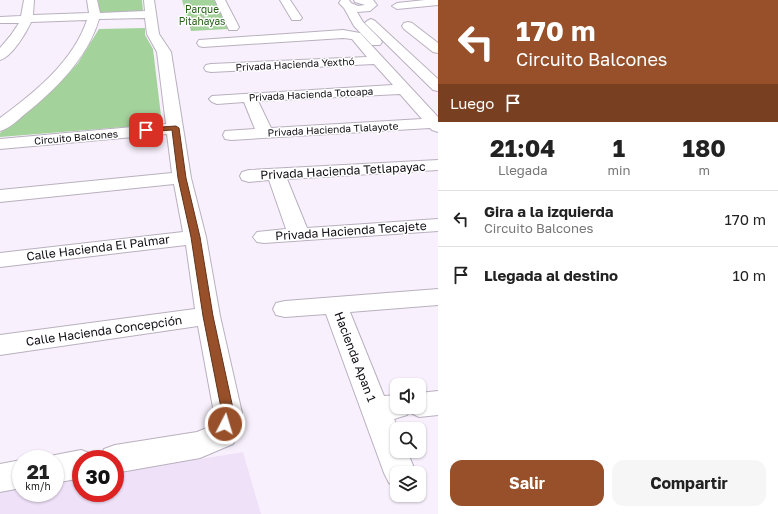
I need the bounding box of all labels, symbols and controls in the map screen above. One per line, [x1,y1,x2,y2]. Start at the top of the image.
park label: Parque Pitahayas [179,3,225,27]
text: 170 m [516,14,595,47]
icon: left [450,16,502,68]
text: Circuito Balcones [516,48,667,70]
street label: Privada Hacienda Yexthó [235,55,355,73]
street label: Privada Hacienda Totoapa [248,85,374,103]
icon: arrive [502,92,524,114]
text: Luego [450,94,494,112]
pin [129,113,163,147]
icon: arrive [135,119,157,141]
street label: Privada Hacienda Tlalayote [267,120,399,138]
street label: Circuito Balcones [34,127,118,147]
text: 21:04 [490,133,555,162]
text: 1 [613,133,625,162]
text: 180 [683,133,726,162]
street label: Privada Hacienda Tetlapayac [260,159,426,182]
text: Llegada [498,162,548,178]
text: min [607,162,630,178]
text: m [698,162,710,178]
text: Gira a la izquierda [484,202,614,220]
icon: left [450,208,472,230]
text: 170 m [724,210,766,228]
street label: Privada Hacienda Tecajete [275,218,427,243]
text: Circuito Balcones [484,220,593,236]
street label: Calle Hacienda El Palmar [25,231,171,264]
icon: arrive [450,264,472,286]
text: Llegada al destino [484,266,618,284]
text: 10 m [732,266,766,284]
street label: Hacienda Apan 1 [331,310,380,404]
street label: Calle Hacienda Concepción [25,312,183,349]
map controls [390,378,426,502]
button: sound [390,378,426,414]
position arrow [204,403,246,445]
button: search [390,422,426,458]
speed limit sign: 30 [72,450,124,502]
text: 21 [27,459,49,483]
button: Salir [450,460,604,506]
button: Compartir [612,460,766,506]
button: layers [390,466,426,502]
text: km/h [25,480,51,492]

